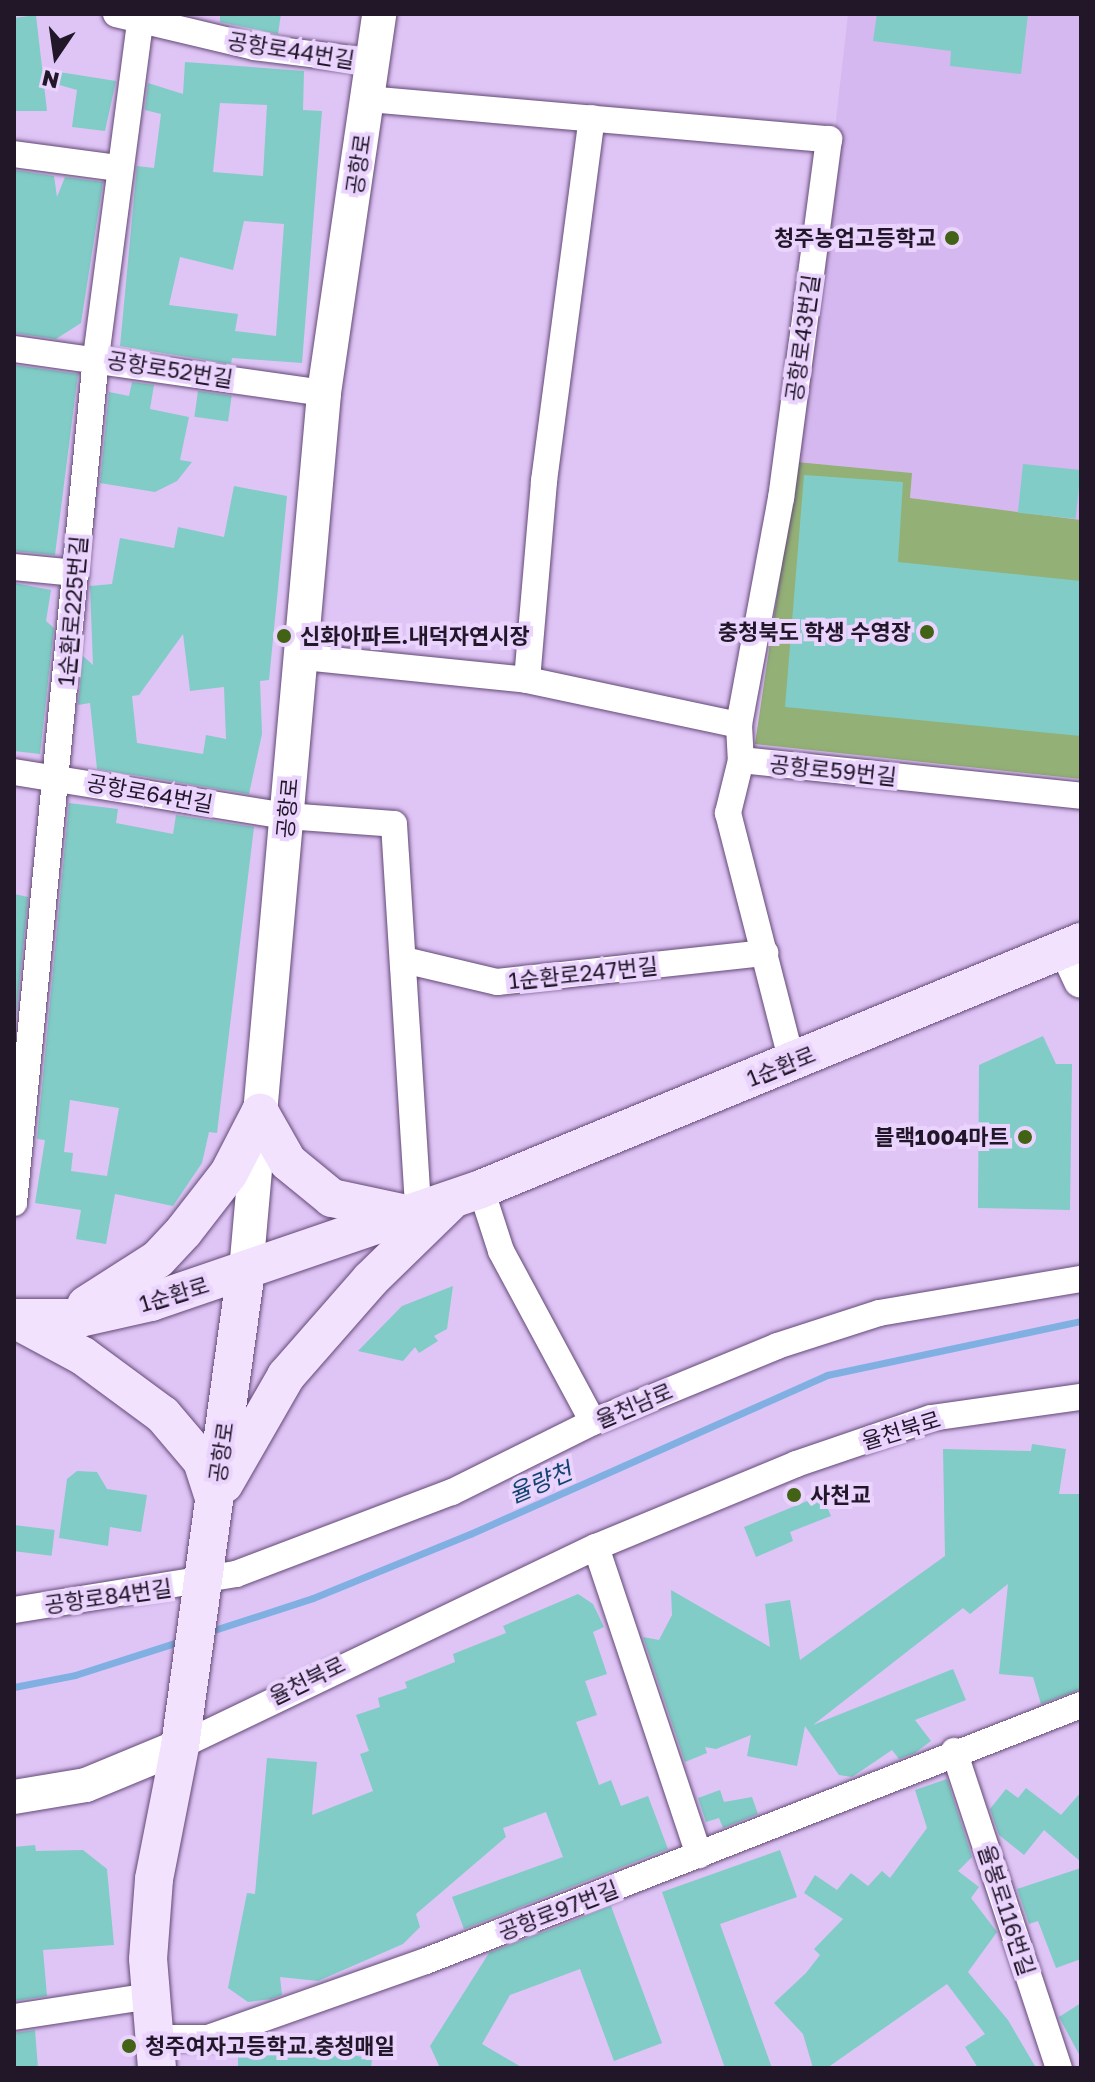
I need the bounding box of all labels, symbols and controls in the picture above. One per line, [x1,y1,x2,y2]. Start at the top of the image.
north arrow [16,16,96,96]
street label: 공항로44번길 [226,27,356,73]
text: N [39,65,62,95]
street label: 공항로 [341,132,375,196]
place label: 청주농업고등학교 [774,225,936,251]
marker: 청주농업고등학교 [943,229,961,247]
street label: 공항로43번길 [780,273,824,403]
street label: 공항로52번길 [105,346,235,392]
street label: 1순환로225번길 [52,535,92,687]
place label: 충청북도 학생 수영장 [718,619,911,645]
place label: 신화아파트.내덕자연시장 [300,623,530,649]
marker: 충청북도 학생 수영장 [918,623,936,641]
marker: 신화아파트.내덕자연시장 [275,627,293,645]
street label: 공항로59번길 [768,750,898,790]
street label: 공항로64번길 [85,769,215,817]
street label: 공항로 [271,777,303,839]
street label: 1순환로247번길 [507,952,659,994]
street label: 1순환로 [743,1040,819,1092]
place label: 블랙1004마트 [874,1124,1009,1150]
marker: 블랙1004마트 [1016,1128,1034,1146]
street label: 1순환로 [136,1271,212,1317]
street label: 율천남로 [592,1377,676,1433]
street label: 율천북로 [858,1406,944,1454]
street label: 공항로 [204,1420,238,1484]
water label: 율량천 [504,1456,576,1508]
place label: 사천교 [810,1482,871,1508]
marker: 사천교 [785,1486,803,1504]
street label: 공항로84번길 [43,1574,173,1618]
street label: 율천북로 [265,1650,349,1710]
street label: 율봉로116번길 [973,1841,1041,1979]
street label: 공항로97번길 [494,1875,622,1945]
place label: 청주여자고등학교.충청매일 [145,2033,395,2059]
marker: 청주여자고등학교.충청매일 [120,2037,138,2055]

